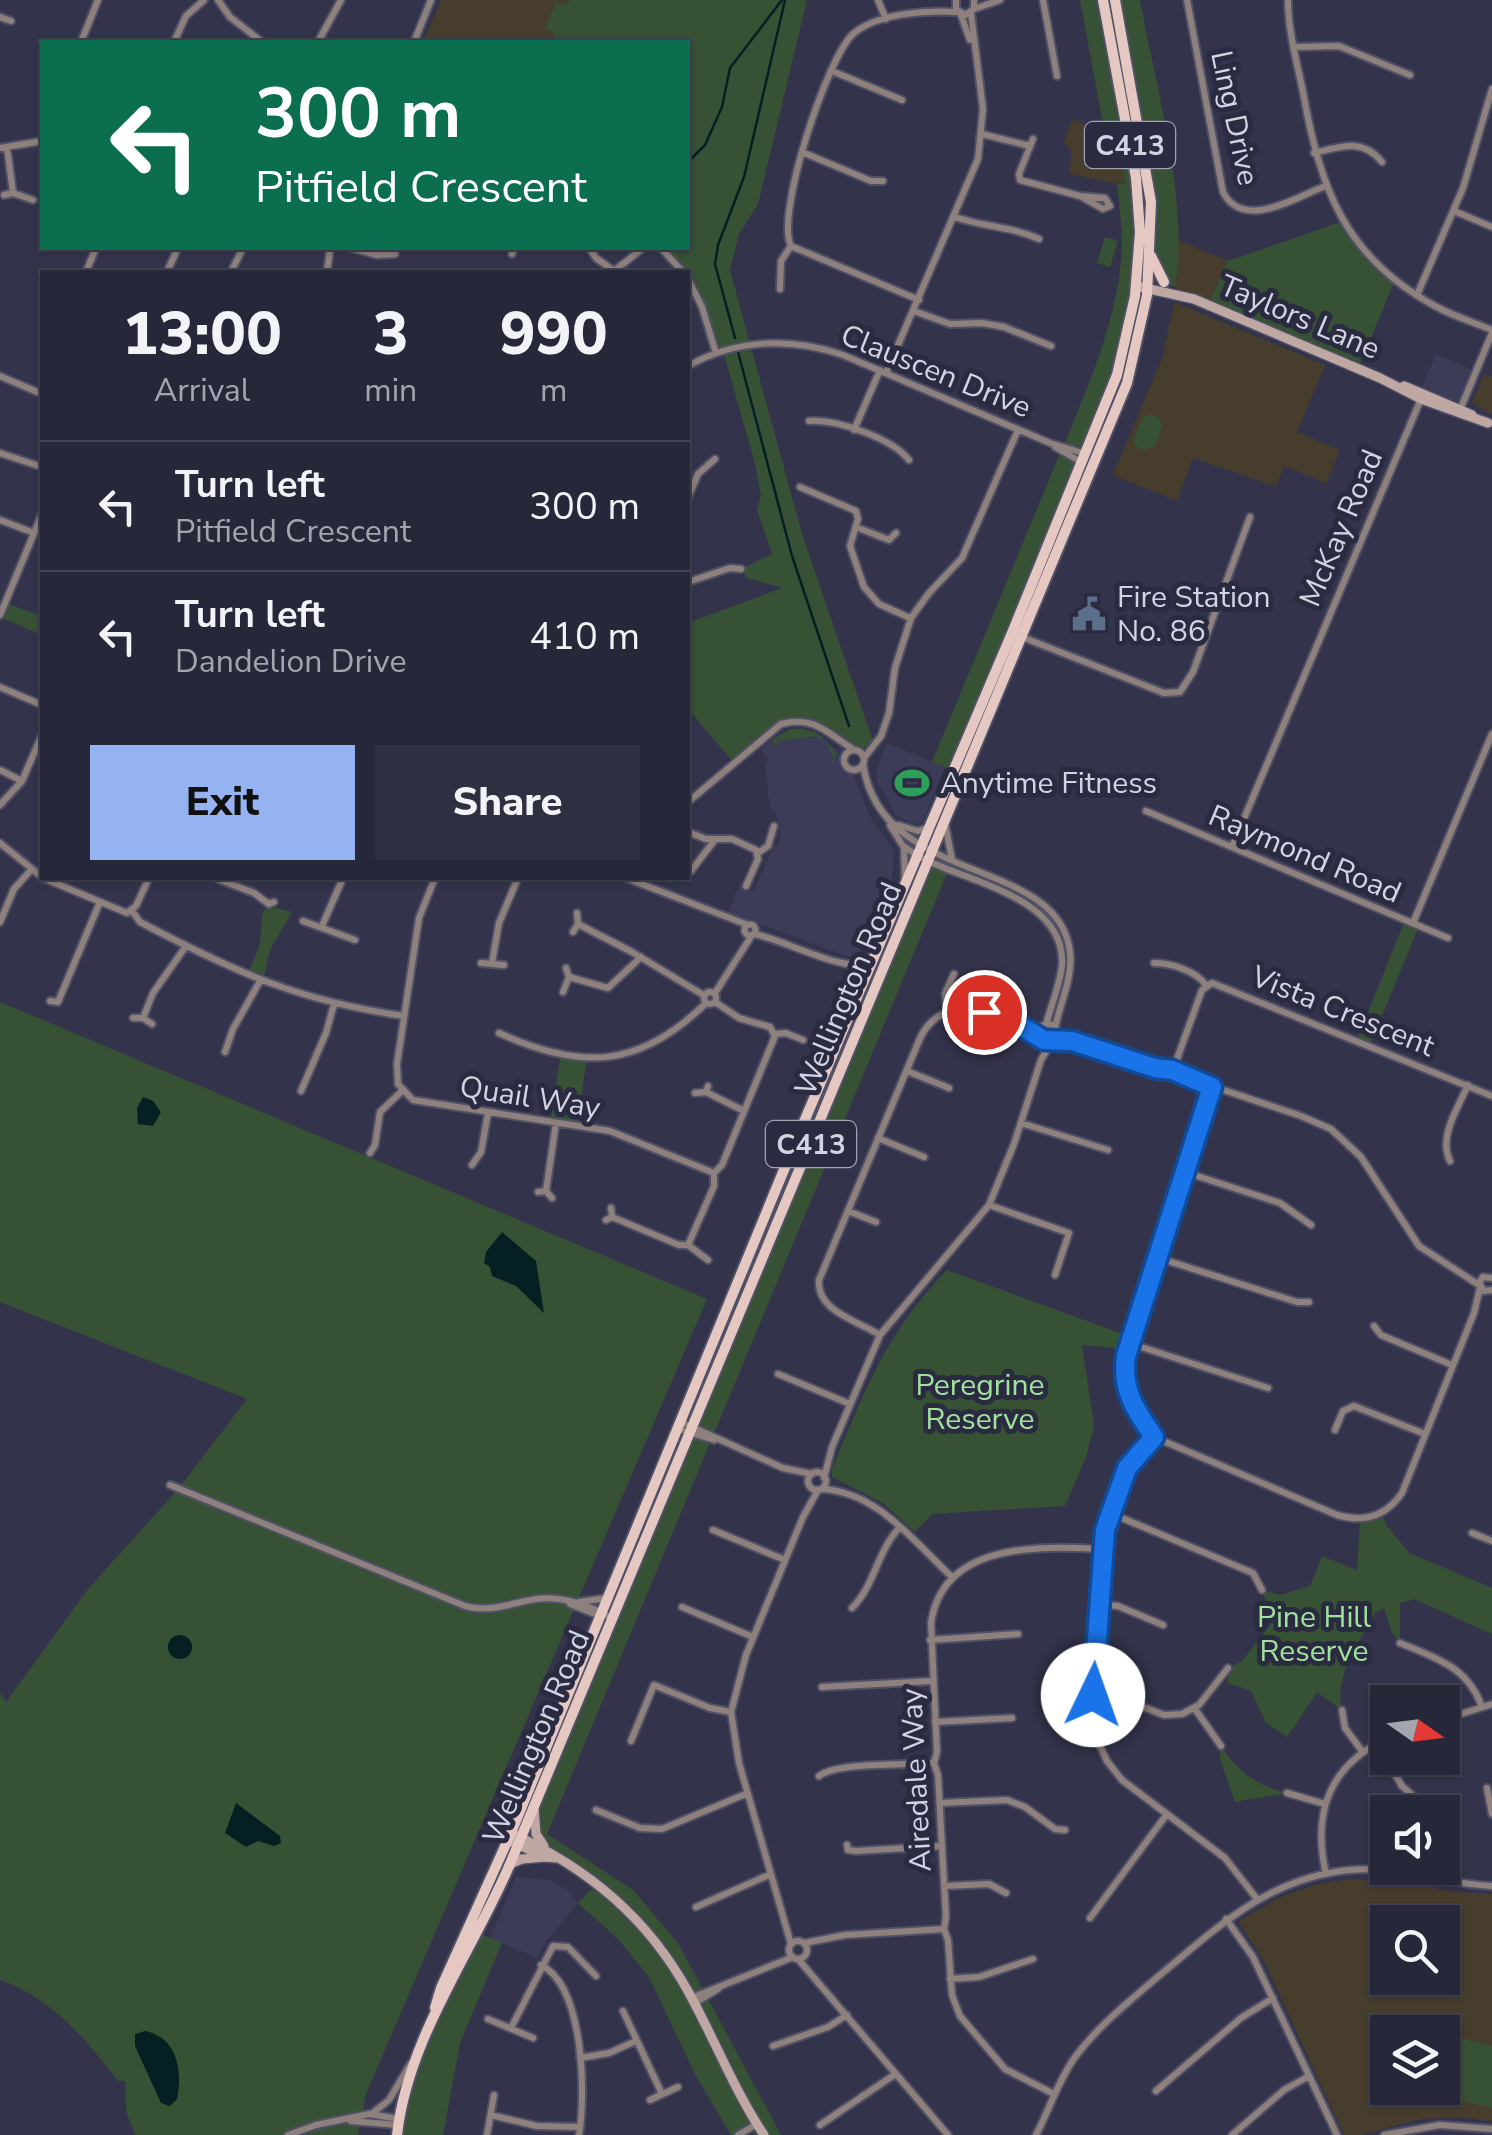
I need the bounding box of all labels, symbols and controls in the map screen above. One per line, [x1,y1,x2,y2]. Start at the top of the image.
street label: Ling Drive [1200,47,1269,189]
text: 300 m [255,66,461,162]
icon: left [90,80,220,210]
road number: C413 [1085,122,1175,168]
text: Pitfield Crescent [255,157,587,218]
street label: Taylors Lane [1213,265,1386,370]
text: 13:00 [122,293,282,375]
text: 3 [373,293,409,375]
text: 990 [500,293,608,375]
street label: Clauscen Drive [835,315,1037,428]
text: Arrival [154,369,250,412]
text: min [364,369,417,412]
text: m [540,369,567,412]
street label: McKay Road [1290,443,1393,613]
text: Turn left [175,459,325,510]
icon: left [90,479,145,534]
text: 300 m [529,481,640,532]
text: Pitfield Crescent [175,510,411,553]
place label: Fire Station No. 86 [1117,577,1271,652]
text: Turn left [175,589,325,640]
public building icon: Fire Station No. 86 [1070,595,1108,633]
icon: left [90,609,145,664]
text: 410 m [529,611,640,662]
text: Dandelion Drive [175,640,407,683]
button: Exit [90,745,355,860]
button: Share [375,745,640,860]
place label: Anytime Fitness [940,763,1157,804]
sports icon: Anytime Fitness [893,764,931,802]
street label: Raymond Road [1202,795,1407,913]
street label: Wellington Road [785,876,912,1102]
street label: Vista Crescent [1244,956,1441,1067]
pin [942,970,1027,1055]
icon: arrive [957,985,1012,1040]
street label: Quail Way [457,1066,604,1129]
road number: C413 [766,1121,856,1167]
park label: Peregrine Reserve [915,1365,1045,1440]
park label: Pine Hill Reserve [1257,1597,1371,1672]
street label: Wellington Road [473,1624,600,1850]
position arrow [1041,1643,1145,1747]
north arrow [1370,1685,1460,1775]
map controls [1370,1685,1460,2105]
street label: Airedale Way [891,1687,942,1873]
button: sound [1370,1795,1460,1885]
button: search [1370,1905,1460,1995]
button: layers [1370,2015,1460,2105]

